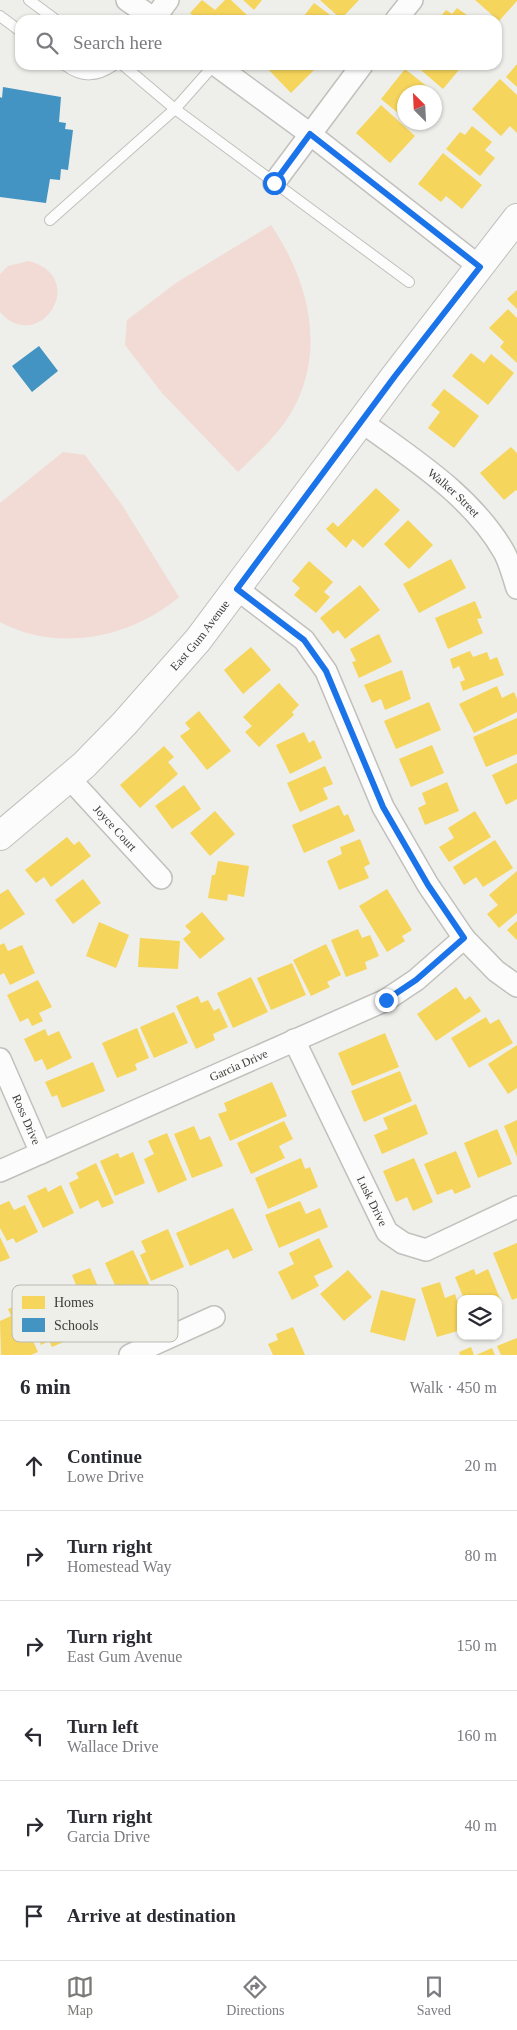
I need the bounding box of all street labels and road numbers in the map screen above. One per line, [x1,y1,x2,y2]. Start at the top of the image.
street label: Walker Street [425,466,483,521]
street label: East Gum Avenue [167,597,232,673]
street label: Joyce Court [90,802,140,854]
street label: Garcia Drive [207,1046,270,1084]
street label: Ross Drive [9,1092,44,1147]
street label: Lusk Drive [354,1174,390,1229]

